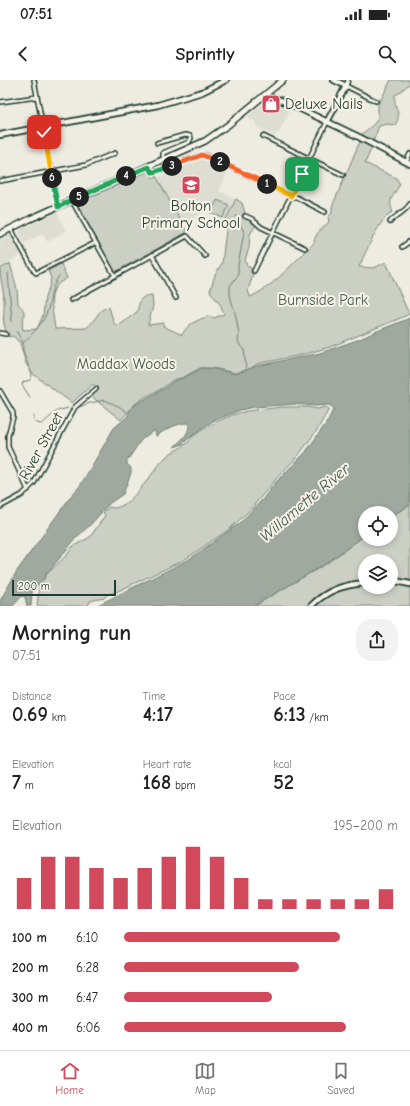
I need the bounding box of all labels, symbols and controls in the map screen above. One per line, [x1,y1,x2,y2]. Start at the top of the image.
text: 07:51 [20,5,52,23]
icon: back [12,43,34,65]
icon: search [376,43,398,65]
text: Sprintly [175,44,235,65]
shop icon: Deluxe Nails [260,93,282,115]
place label: Deluxe Nails [285,95,363,113]
pin [27,115,61,149]
icon: check [33,121,55,143]
pin: 2 [210,152,230,172]
text: 2 [217,155,223,168]
pin: 3 [162,156,182,176]
pin [285,157,319,191]
text: 3 [169,159,175,172]
icon: arrive [291,163,313,185]
pin: 4 [116,166,136,186]
pin: 6 [42,168,62,188]
text: 4 [123,169,129,182]
text: 6 [49,171,55,184]
school or university icon: Bolton Primary School [180,174,202,196]
pin: 1 [257,174,277,194]
text: 1 [265,177,269,190]
pin: 5 [69,187,89,207]
text: 5 [76,190,82,203]
place label: Bolton Primary School [142,197,240,232]
park label: Burnside Park [278,291,369,309]
park label: Maddax Woods [77,355,175,373]
street label: River Street [15,409,67,483]
water label: Willamette River [256,460,354,546]
map controls [358,506,398,594]
button: locate [358,506,398,546]
button: layers [358,554,398,594]
scale bar [12,578,116,597]
text: 200 m [18,580,50,593]
button: share [356,619,398,661]
text: Morning run [12,620,131,646]
text: 07:51 [12,648,41,663]
text: Distance [12,690,51,703]
text: Time [143,690,166,703]
text: Pace [273,690,296,703]
text: 0.69 [12,703,48,726]
text: 4:17 [143,703,173,726]
text: 6:13 [273,703,306,726]
text: km [48,711,66,724]
text: /km [306,711,329,724]
text: Elevation [12,758,54,771]
text: Heart rate [143,758,191,771]
text: kcal [273,758,292,771]
text: 7 [12,771,21,794]
text: 168 [143,771,171,794]
text: 52 [273,771,294,794]
text: m [21,779,34,792]
text: bpm [171,779,196,792]
text: Elevation [12,818,62,833]
text: 195–200 m [333,818,398,833]
text: 100 m [12,930,47,945]
text: 6:10 [76,930,98,945]
text: 200 m [12,960,48,975]
text: 6:28 [76,960,99,975]
text: 300 m [12,990,48,1005]
text: 6:47 [76,990,98,1005]
text: 400 m [12,1020,48,1035]
text: 6:06 [76,1020,100,1035]
tab: Home [55,1060,84,1097]
tab: Map [194,1060,216,1097]
tab: Saved [327,1060,355,1097]

